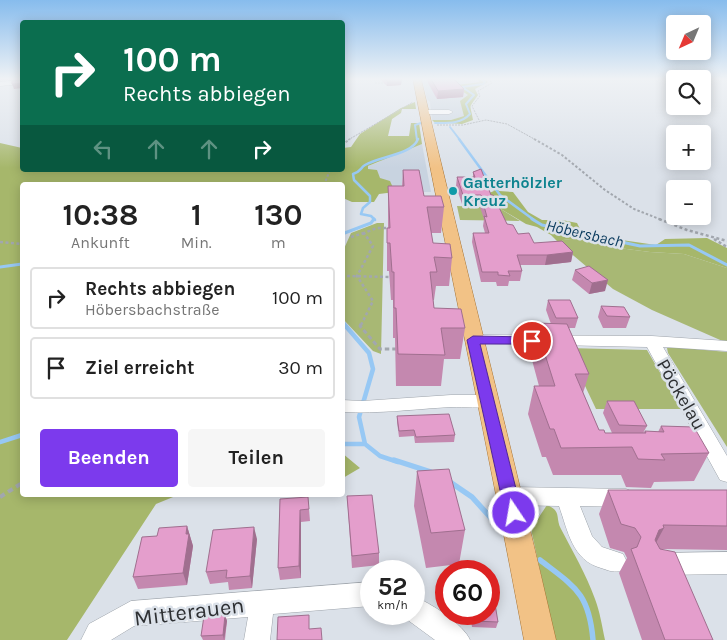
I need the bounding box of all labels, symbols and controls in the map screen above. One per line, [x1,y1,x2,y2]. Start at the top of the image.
north arrow [666,15,711,60]
map controls [666,15,711,225]
text: 100 m [123,39,222,80]
icon: right [40,40,105,105]
button: search [666,70,711,115]
text: Rechts abbiegen [123,81,291,107]
button: + [666,125,711,170]
icon: left [89,135,117,163]
icon: ahead [142,135,170,163]
icon: ahead [195,135,223,163]
icon: right [248,135,276,163]
place label: Gatterhölzler Kreuz [463,173,563,210]
button: − [666,180,711,225]
marker: Gatterhölzler Kreuz [447,185,459,197]
text: 10:38 [63,197,138,233]
text: 1 [191,197,202,233]
text: 130 [254,197,303,233]
water label: Höbersbach [544,215,625,252]
text: Ankunft [71,233,130,252]
text: Min. [181,233,212,252]
text: m [271,233,286,252]
text: Rechts abbiegen [85,278,235,300]
icon: right [42,284,70,312]
text: 100 m [272,287,323,309]
text: Höbersbachstraße [85,300,220,319]
pin [511,320,553,362]
icon: arrive [518,327,546,355]
icon: arrive [42,354,70,382]
street label: Pöckelau [652,355,710,434]
text: Ziel erreicht [85,357,195,379]
text: 30 m [278,357,323,379]
button: Beenden [40,429,178,487]
button: Teilen [188,429,325,487]
position arrow [487,486,539,538]
speed limit sign: 60 [435,560,500,625]
text: 52 [378,572,407,601]
street label: Mitterauen [132,592,246,632]
text: km/h [377,598,408,612]

